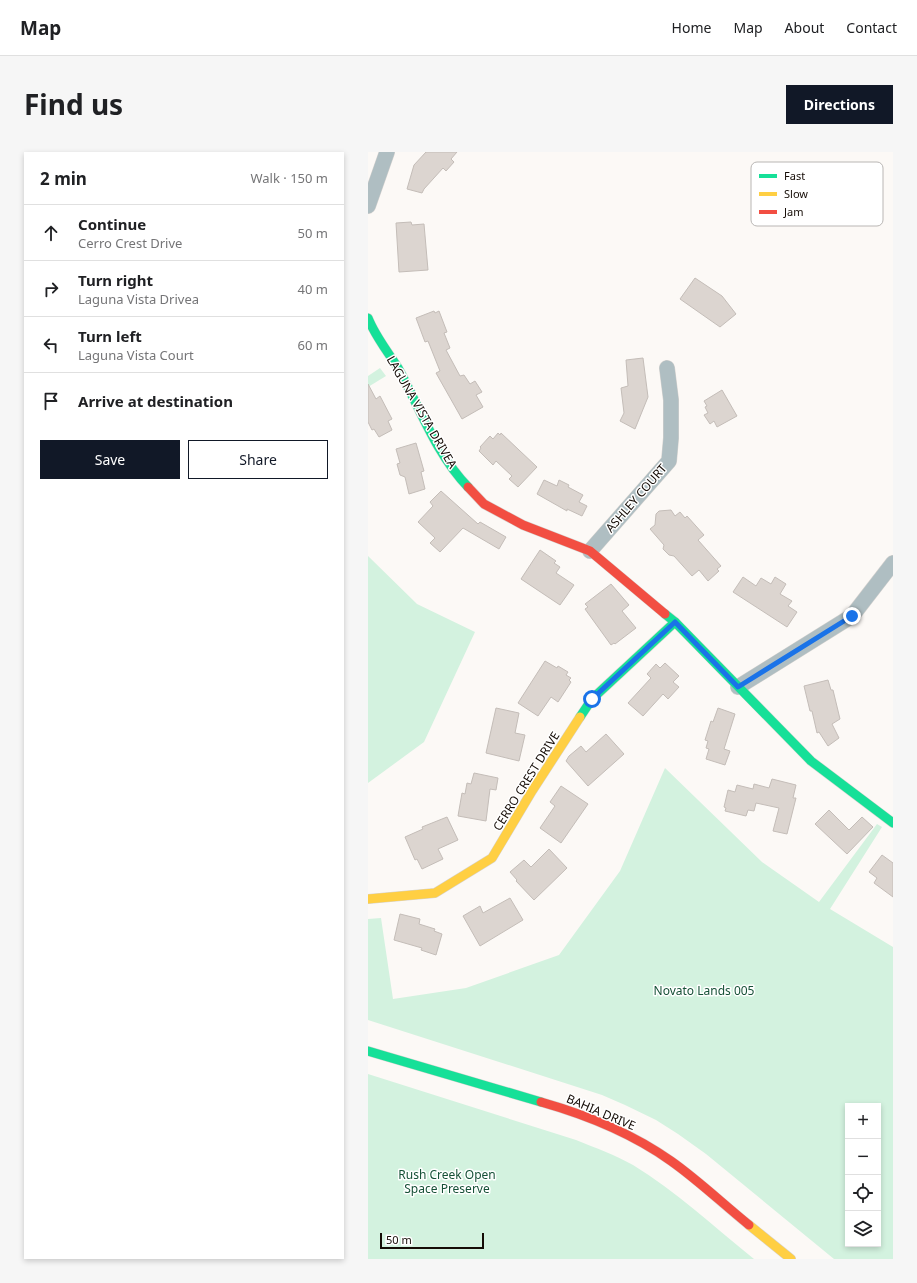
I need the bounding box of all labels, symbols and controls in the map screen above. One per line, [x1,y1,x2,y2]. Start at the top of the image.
text: Map [20,15,61,41]
text: Home [672,18,711,37]
text: Map [733,18,763,37]
text: About [785,18,824,37]
text: Contact [846,18,897,37]
text: Find us [24,85,123,123]
button: Directions [786,85,893,124]
legend [751,162,883,226]
text: 2 min [40,167,87,190]
text: Fast [784,168,805,183]
text: Walk · 150 m [250,169,328,187]
text: Slow [784,186,808,201]
text: Jam [783,204,803,219]
text: Continue [78,214,146,234]
icon: ahead [40,222,62,244]
text: 50 m [298,224,328,242]
text: Cerro Crest Drive [78,234,182,252]
text: Turn right [78,270,153,290]
icon: right [40,278,62,300]
text: 40 m [298,280,328,298]
text: Laguna Vista Drivea [78,290,199,308]
text: Turn left [78,326,142,346]
icon: left [40,334,62,356]
text: 60 m [298,336,328,354]
text: Laguna Vista Court [78,346,194,364]
street label: LAGUNA VISTA DRIVEA [383,353,461,472]
icon: arrive [40,390,62,412]
text: Arrive at destination [78,391,233,411]
button: Save [40,440,180,479]
button: Share [188,440,328,479]
street label: ASHLEY COURT [601,460,671,536]
route end [843,607,861,625]
route start [583,690,601,708]
street label: CERRO CREST DRIVE [489,728,563,834]
park label: Novato Lands 005 [654,982,755,999]
street label: BAHIA DRIVE [564,1090,638,1134]
map controls [845,1103,881,1247]
button: + [845,1103,881,1139]
button: − [845,1139,881,1175]
park label: Rush Creek Open Space Preserve [398,1166,496,1197]
button: locate [845,1175,881,1211]
button: layers [845,1211,881,1247]
scale bar [380,1231,484,1250]
text: 50 m [386,1232,412,1247]

